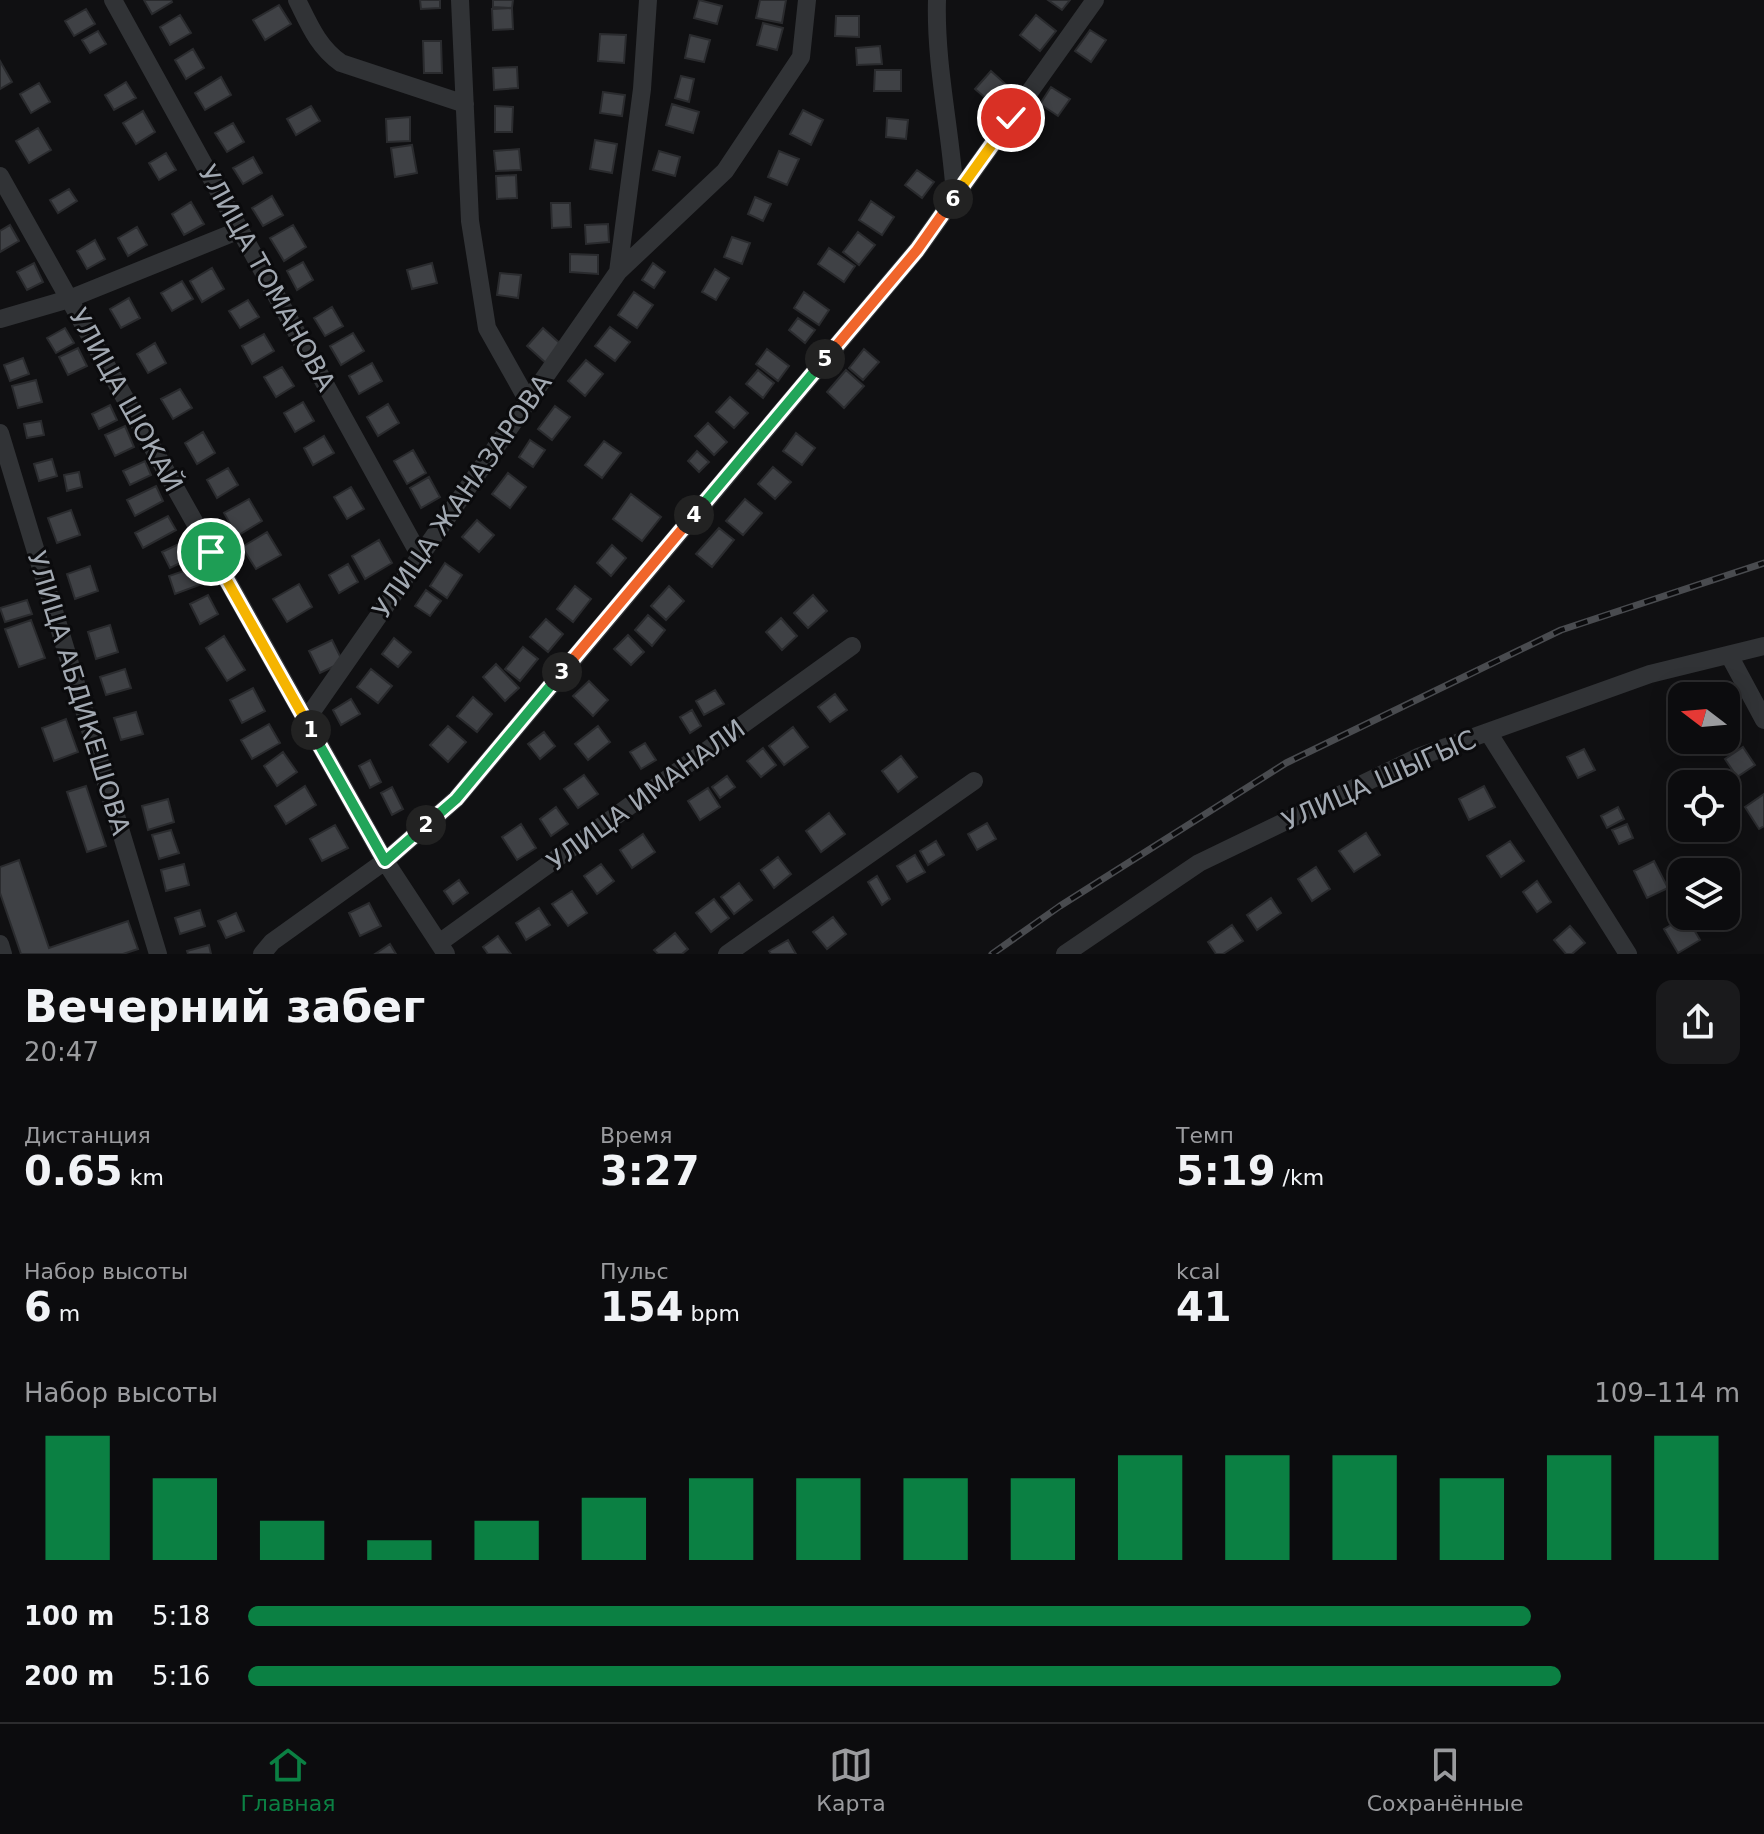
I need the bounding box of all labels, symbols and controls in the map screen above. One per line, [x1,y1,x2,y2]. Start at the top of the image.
pin [977,84,1045,152]
icon: check [989,96,1033,140]
street label: УЛИЦА ТОМАНОВА [192,160,342,396]
pin: 6 [933,179,973,219]
text: 6 [945,186,961,211]
street label: УЛИЦА ШОКАЙ [63,303,190,497]
pin: 5 [805,339,845,379]
text: 5 [817,346,833,371]
street label: УЛИЦА ЖАНАЗАРОВА [366,368,558,624]
pin: 4 [674,495,714,535]
text: 4 [686,502,702,527]
pin [177,518,245,586]
icon: arrive [189,530,233,574]
street label: УЛИЦА АБДИКЕШОВА [21,547,137,839]
pin: 3 [542,652,582,692]
text: 3 [554,659,570,684]
north arrow [1668,682,1740,754]
map controls [1668,682,1740,930]
pin: 1 [291,710,331,750]
street label: УЛИЦА ИМАНАЛИ [541,713,751,877]
text: 1 [303,717,319,742]
street label: УЛИЦА ШЫГЫС [1278,724,1480,836]
button: locate [1668,770,1740,842]
pin: 2 [406,805,446,845]
text: 2 [418,812,434,837]
button: layers [1668,858,1740,930]
button: share [1656,980,1740,1064]
text: Вечерний забег [24,981,425,1032]
text: 20:47 [24,1037,99,1067]
text: Дистанция [24,1123,151,1148]
text: Время [600,1123,672,1148]
text: Темп [1176,1123,1234,1148]
text: 0.65 [24,1148,123,1194]
text: 3:27 [600,1148,700,1194]
text: 5:19 [1176,1148,1276,1194]
text: km [123,1165,164,1190]
text: /km [1276,1165,1324,1190]
text: Набор высоты [24,1259,188,1284]
text: Пульс [600,1259,669,1284]
text: kcal [1176,1259,1220,1284]
text: 6 [24,1284,52,1330]
text: 154 [600,1284,684,1330]
text: 41 [1176,1284,1232,1330]
text: m [52,1301,80,1326]
text: bpm [684,1301,740,1326]
text: Набор высоты [24,1378,218,1408]
text: 109–114 m [1594,1378,1740,1408]
text: 100 m [24,1601,114,1631]
text: 5:18 [152,1601,210,1631]
text: 200 m [24,1661,114,1691]
text: 5:16 [152,1661,210,1691]
tab: Главная [240,1743,335,1816]
tab: Карта [816,1743,886,1816]
tab: Сохранённые [1367,1743,1524,1816]

